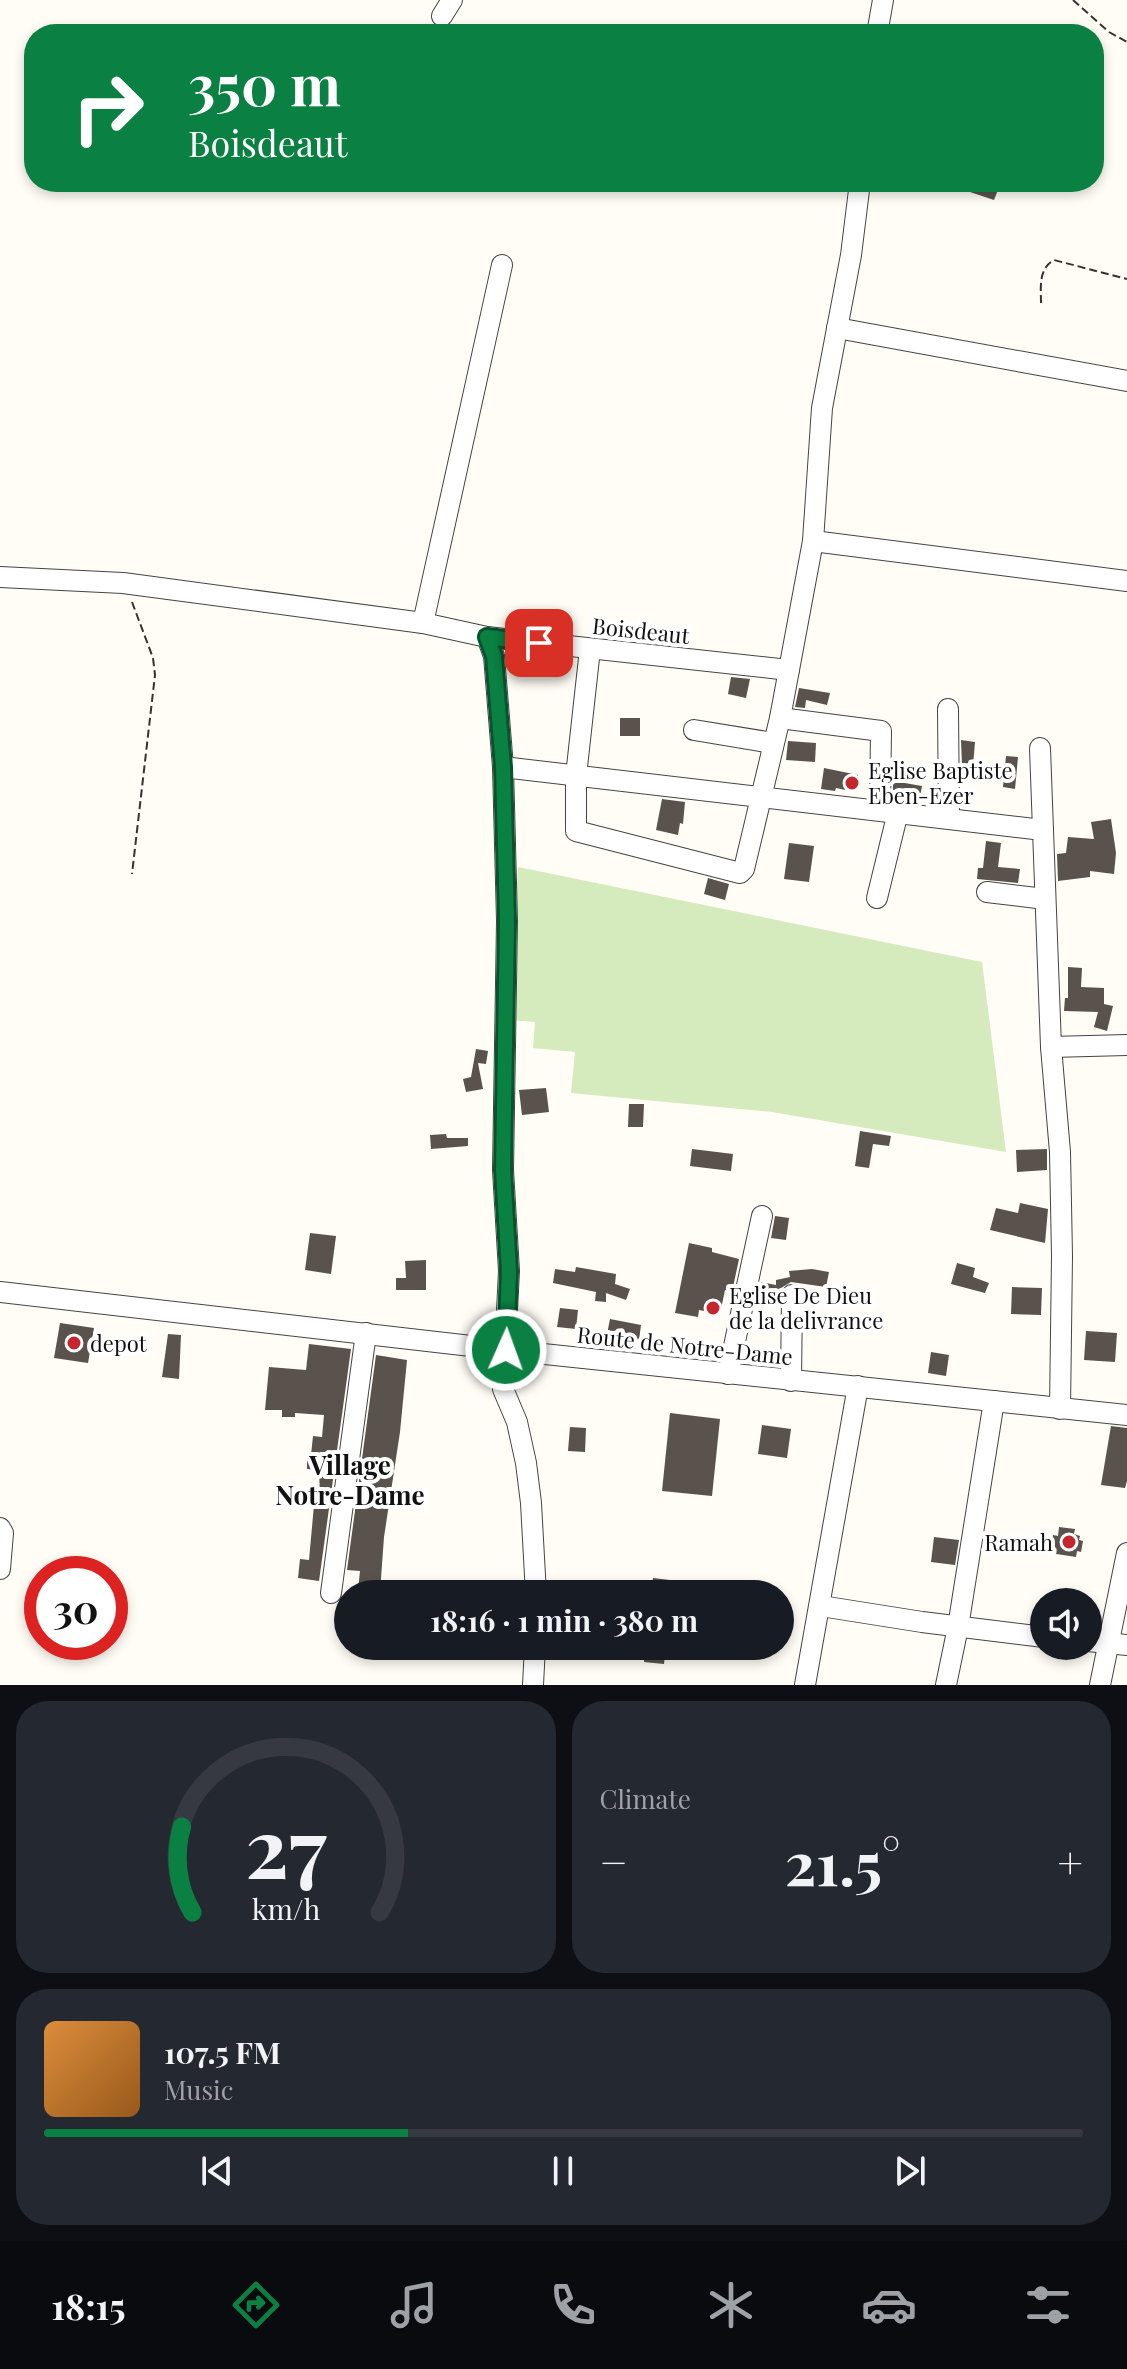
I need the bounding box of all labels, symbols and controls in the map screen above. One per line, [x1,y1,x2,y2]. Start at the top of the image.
text: 350 m [188,46,341,121]
icon: right [56,56,160,160]
text: Boisdeaut [188,118,348,166]
pin [505,609,573,677]
street label: Boisdeaut [591,610,692,650]
icon: arrive [517,621,561,665]
place label: Eglise Baptiste Eben-Ezer [868,755,1013,810]
marker: Eglise Baptiste Eben-Ezer [843,774,861,792]
place label: Eglise De Dieu de la delivrance [729,1280,883,1335]
marker: Eglise De Dieu de la delivrance [704,1299,722,1317]
position arrow [464,1308,548,1392]
street label: Route de Notre-Dame [576,1319,794,1371]
place label: depot [90,1328,148,1358]
marker: depot [65,1334,83,1352]
district label: Village Notre-Dame [275,1447,425,1512]
place label: Ramah [984,1527,1053,1557]
marker: Ramah [1060,1533,1078,1551]
speed limit sign: 30 [24,1556,128,1660]
map controls [1030,1588,1102,1660]
button: sound [1030,1588,1102,1660]
text: 18:16 · 1 min · 380 m [430,1600,698,1640]
text: Climate [600,1781,691,1816]
text: 27 [245,1789,327,1900]
text: 21.5° [785,1821,900,1901]
text: − [600,1831,628,1890]
text: + [1057,1831,1083,1890]
text: km/h [251,1889,320,1927]
text: 107.5 FM [164,2032,281,2072]
text: Music [164,2072,233,2107]
icon: previous [195,2149,239,2193]
icon: pause [541,2149,585,2193]
icon: next [888,2149,932,2193]
icon: directions [228,2277,284,2333]
icon: music [386,2277,442,2333]
icon: phone [545,2277,601,2333]
icon: climate [703,2277,759,2333]
icon: car [861,2277,917,2333]
icon: filters [1020,2277,1076,2333]
text: 18:15 [51,2281,126,2329]

